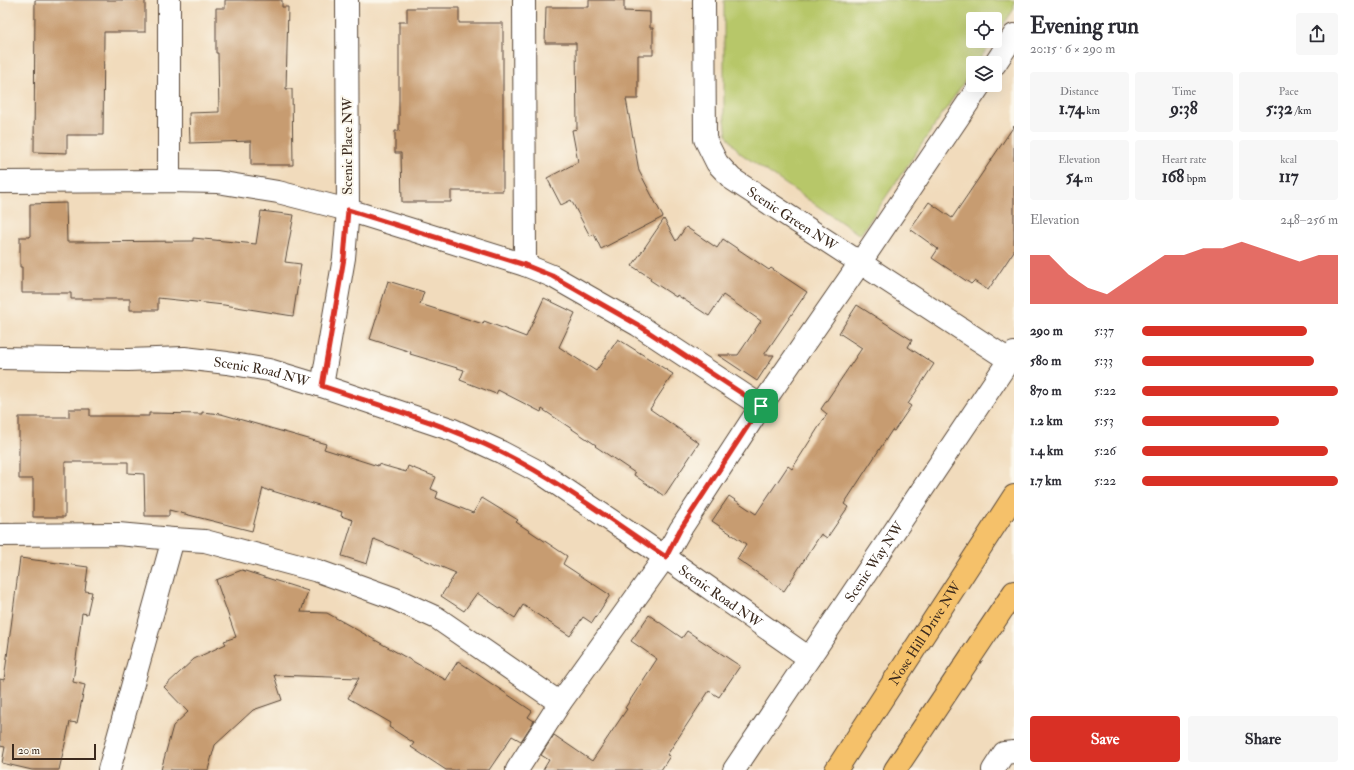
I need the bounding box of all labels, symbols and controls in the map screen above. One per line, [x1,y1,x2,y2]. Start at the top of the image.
map controls [966,12,1002,92]
button: locate [966,12,1002,48]
text: Evening run [1030,12,1139,40]
button: share [1296,13,1338,55]
text: 20:15 · 6 × 290 m [1030,41,1115,57]
button: layers [966,56,1002,92]
text: Distance [1060,85,1099,98]
text: Time [1172,85,1196,98]
text: Pace [1279,85,1299,98]
street label: Scenic Place NW [339,96,356,195]
text: 1.74 [1059,98,1084,119]
text: 9:38 [1170,98,1198,119]
text: 5:32 [1266,98,1293,119]
text: km [1084,104,1100,117]
text: /km [1293,104,1312,117]
text: Elevation [1058,153,1100,166]
text: Heart rate [1162,153,1206,166]
text: kcal [1280,153,1297,166]
text: 54 [1066,166,1082,187]
text: 168 [1162,166,1184,187]
text: 117 [1279,166,1299,187]
text: m [1082,172,1093,185]
text: bpm [1184,172,1206,185]
street label: Scenic Green NW [744,183,841,255]
text: Elevation [1030,212,1080,228]
text: 248–256 m [1280,212,1338,228]
text: 290 m [1030,323,1063,339]
text: 5:37 [1094,323,1114,339]
street label: Scenic Road NW [213,353,312,390]
text: 580 m [1030,353,1061,369]
text: 5:33 [1094,353,1113,369]
text: 870 m [1030,383,1062,399]
text: 5:22 [1094,383,1116,399]
pin [744,389,778,423]
icon: arrive [750,395,772,417]
text: 1.2 km [1030,413,1063,429]
text: 5:53 [1094,413,1114,429]
text: 1.4 km [1030,443,1063,459]
text: 5:26 [1094,443,1116,459]
text: 1.7 km [1030,473,1062,489]
text: 5:22 [1094,473,1116,489]
street label: Scenic Way NW [841,517,907,605]
street label: Scenic Road NW [676,561,766,631]
street label: Nose Hill Drive NW [885,578,965,688]
button: Save [1030,716,1180,762]
button: Share [1188,716,1338,762]
scale bar [12,742,96,761]
text: 20 m [18,744,40,757]

